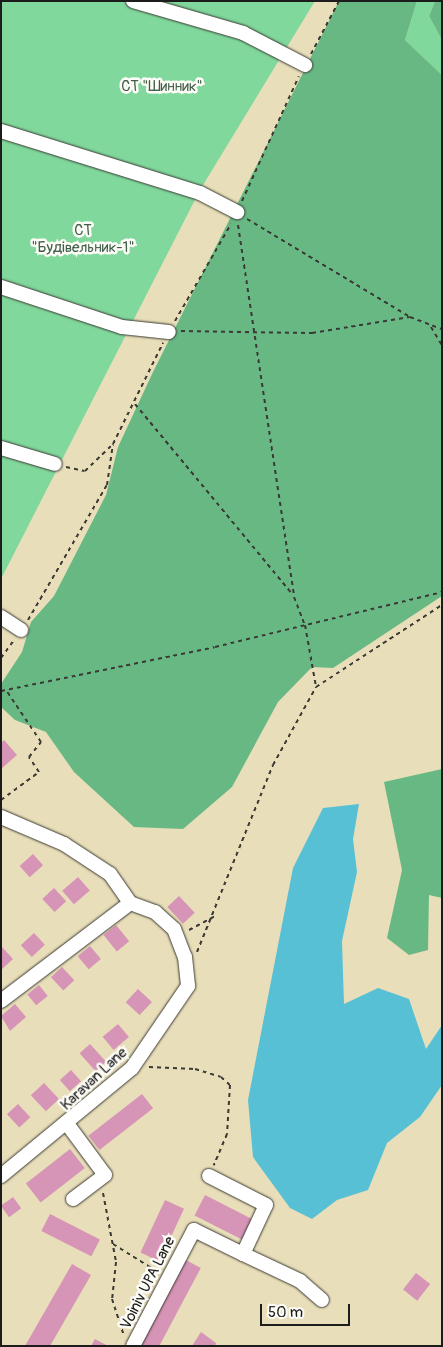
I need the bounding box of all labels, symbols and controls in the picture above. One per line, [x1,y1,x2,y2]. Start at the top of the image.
park label: СТ "Шинник" [121,78,203,96]
park label: СТ "Будівельник-1" [32,221,134,256]
street label: Karavan Lane [57,1044,131,1114]
street label: Voiniv UPA Lane [117,1234,179,1332]
scale bar [263,1294,353,1326]
text: 50 m [268,1303,303,1322]

